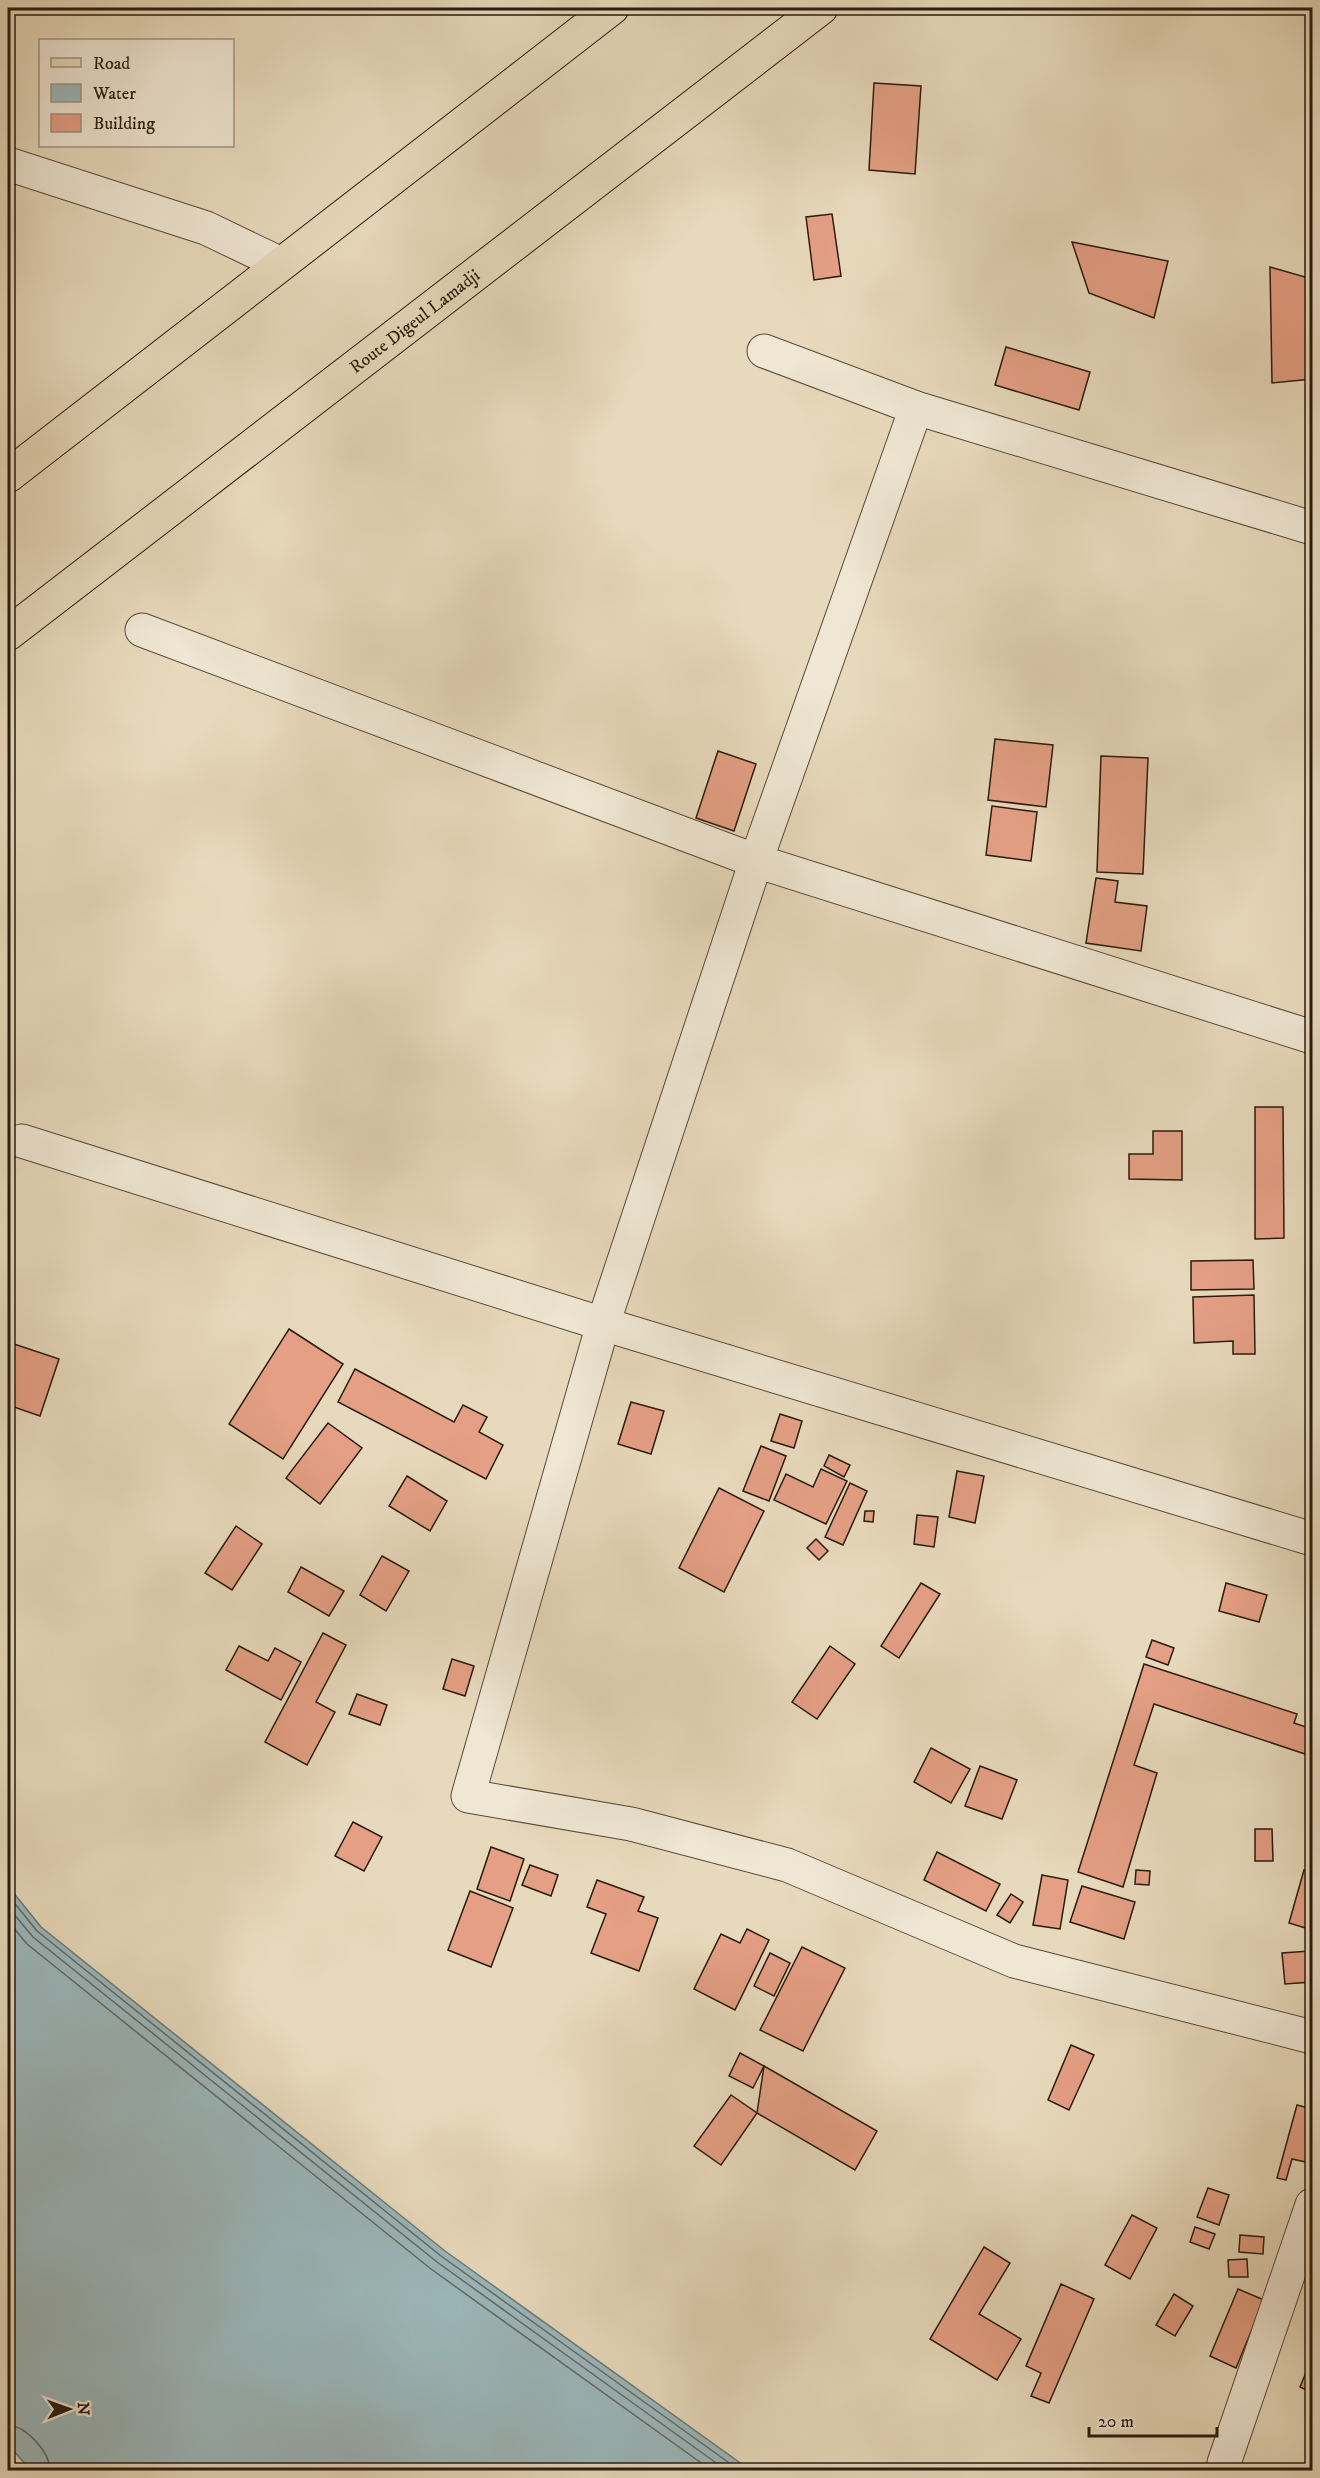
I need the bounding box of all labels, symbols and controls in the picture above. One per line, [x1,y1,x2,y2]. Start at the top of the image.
legend [39,39,234,147]
text: Road [93,53,130,75]
text: Water [92,83,136,105]
text: Building [93,113,155,135]
street label: Route Digeul Lamadji [346,265,485,379]
north arrow [39,2379,99,2439]
scale bar [1089,2400,1216,2438]
text: N [73,2402,93,2415]
text: 20 m [1098,2411,1134,2433]

